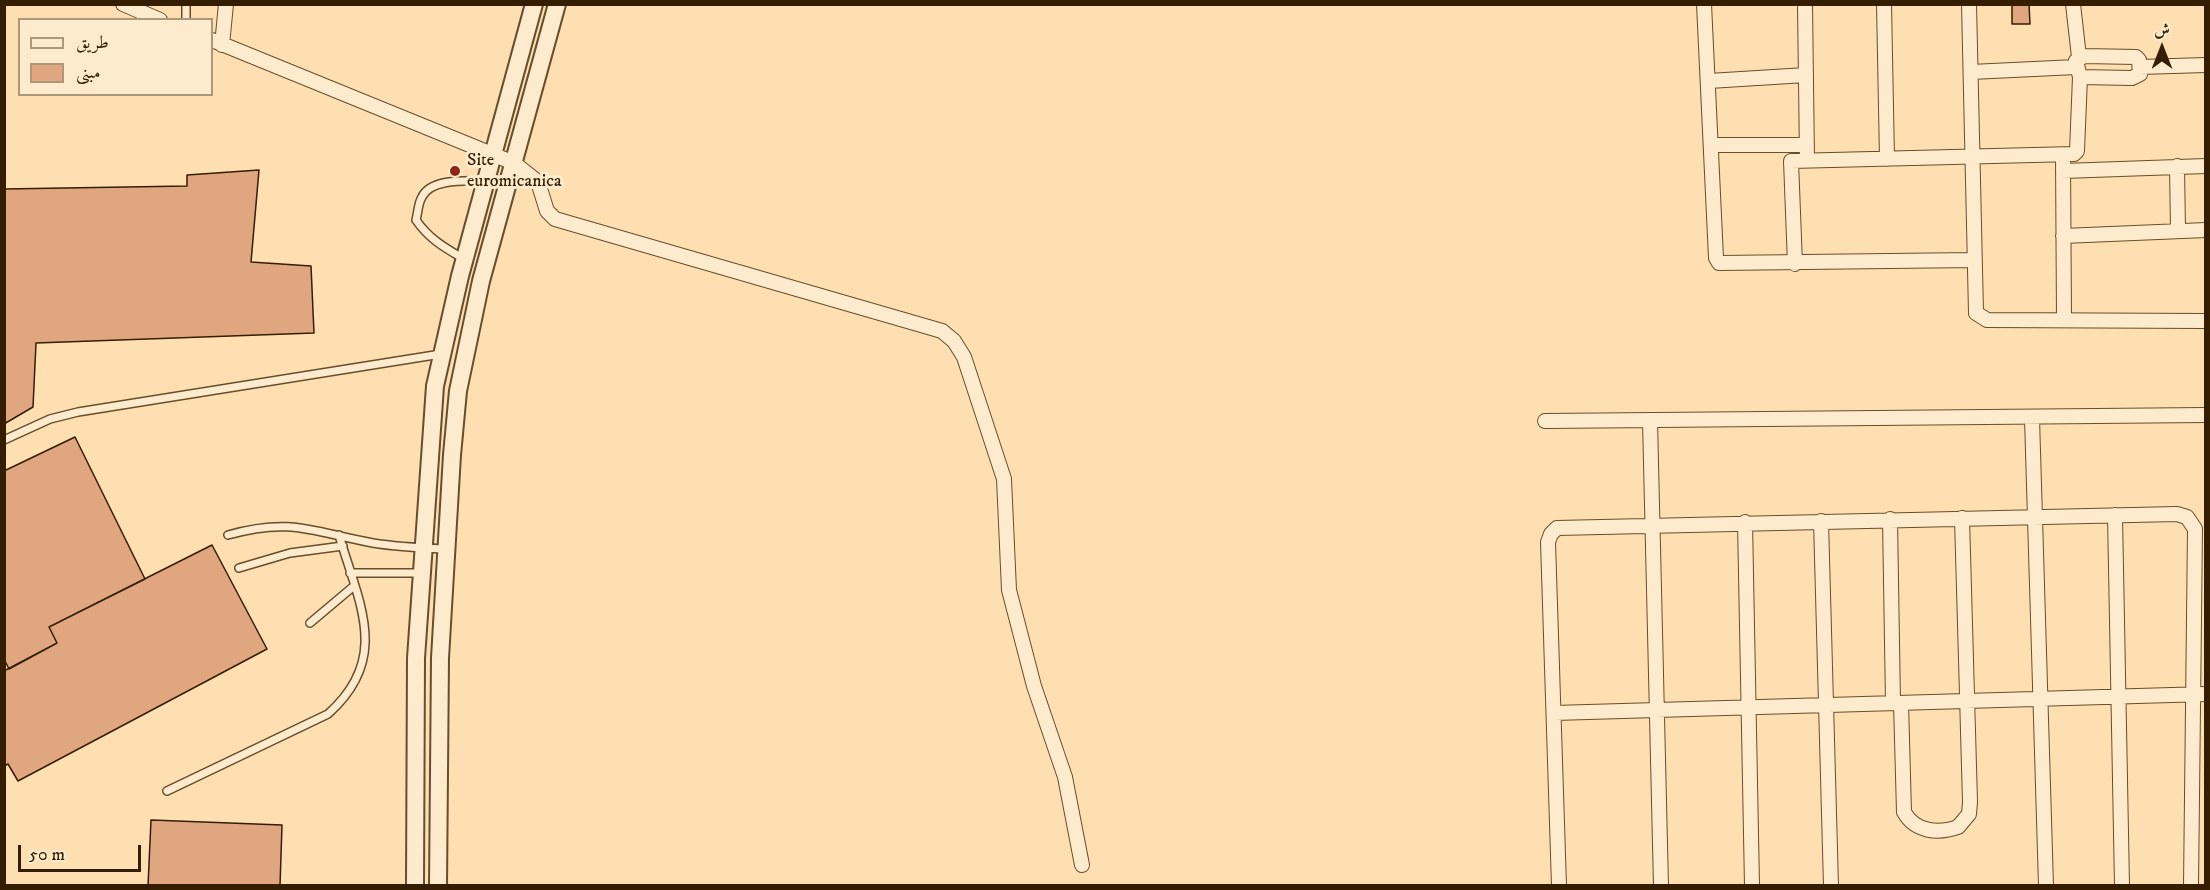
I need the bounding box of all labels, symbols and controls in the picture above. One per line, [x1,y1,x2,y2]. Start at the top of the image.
legend [18,18,213,96]
north arrow [2132,18,2192,78]
text: ش [2154,20,2170,40]
text: طريق [76,32,109,54]
text: مبنى [76,62,101,84]
place label: Site euromicanica [467,150,562,192]
marker: Site euromicanica [448,164,462,178]
scale bar [21,833,144,871]
text: 50 m [29,844,65,866]

